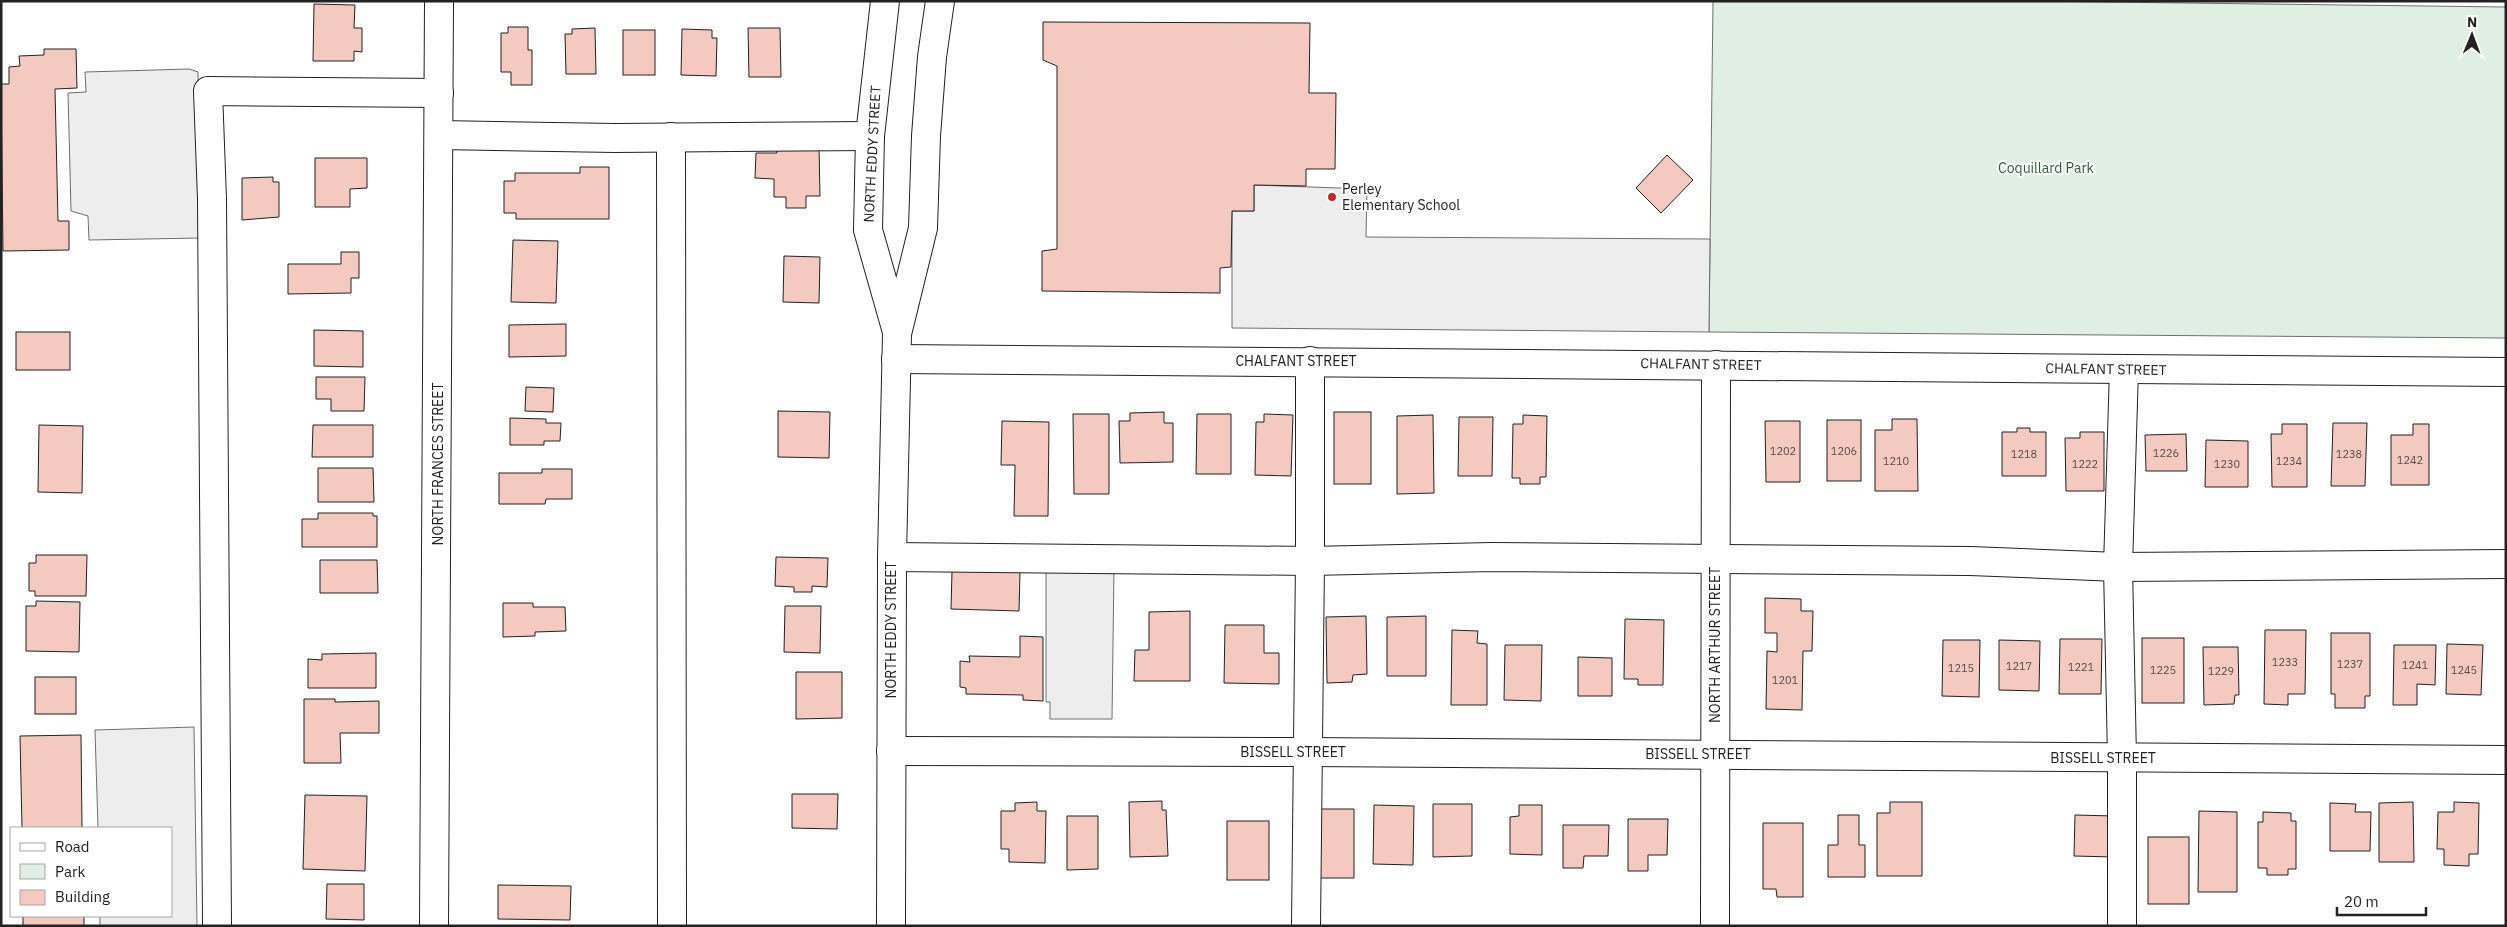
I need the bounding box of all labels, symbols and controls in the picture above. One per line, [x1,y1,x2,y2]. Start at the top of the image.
north arrow [2447,10,2497,60]
text: N [2467,13,2477,31]
street label: NORTH EDDY STREET [859,85,885,223]
park label: Coquillard Park [1998,159,2095,177]
place label: Perley Elementary School [1342,180,1460,214]
marker: Perley Elementary School [1326,191,1338,203]
street label: CHALFANT STREET [1235,352,1357,370]
street label: CHALFANT STREET [1640,354,1762,374]
street label: CHALFANT STREET [2045,359,2167,379]
street label: NORTH FRANCES STREET [429,383,447,545]
house number: 1202 [1770,444,1796,458]
house number: 1206 [1831,444,1857,458]
house number: 1226 [2153,446,2179,460]
house number: 1218 [2011,447,2037,461]
house number: 1238 [2336,447,2362,461]
house number: 1242 [2397,453,2423,467]
house number: 1210 [1883,454,1909,468]
house number: 1234 [2276,454,2303,468]
house number: 1222 [2072,457,2098,471]
house number: 1230 [2214,457,2240,471]
street label: NORTH EDDY STREET [882,561,900,699]
street label: NORTH ARTHUR STREET [1706,567,1724,723]
house number: 1233 [2272,655,2298,669]
house number: 1237 [2337,657,2363,671]
house number: 1241 [2402,658,2429,672]
house number: 1217 [2006,659,2032,673]
house number: 1221 [2068,660,2095,674]
house number: 1215 [1948,661,1974,675]
house number: 1225 [2150,663,2176,677]
house number: 1245 [2451,663,2477,677]
house number: 1229 [2208,664,2234,678]
house number: 1201 [1772,673,1799,687]
street label: BISSELL STREET [1240,743,1346,761]
street label: BISSELL STREET [1645,745,1751,763]
street label: BISSELL STREET [2050,749,2156,767]
legend [10,827,172,917]
text: Road [55,837,90,856]
text: Park [55,862,85,881]
scale bar [2337,884,2426,916]
text: Building [55,887,110,906]
text: 20 m [2344,892,2379,911]

